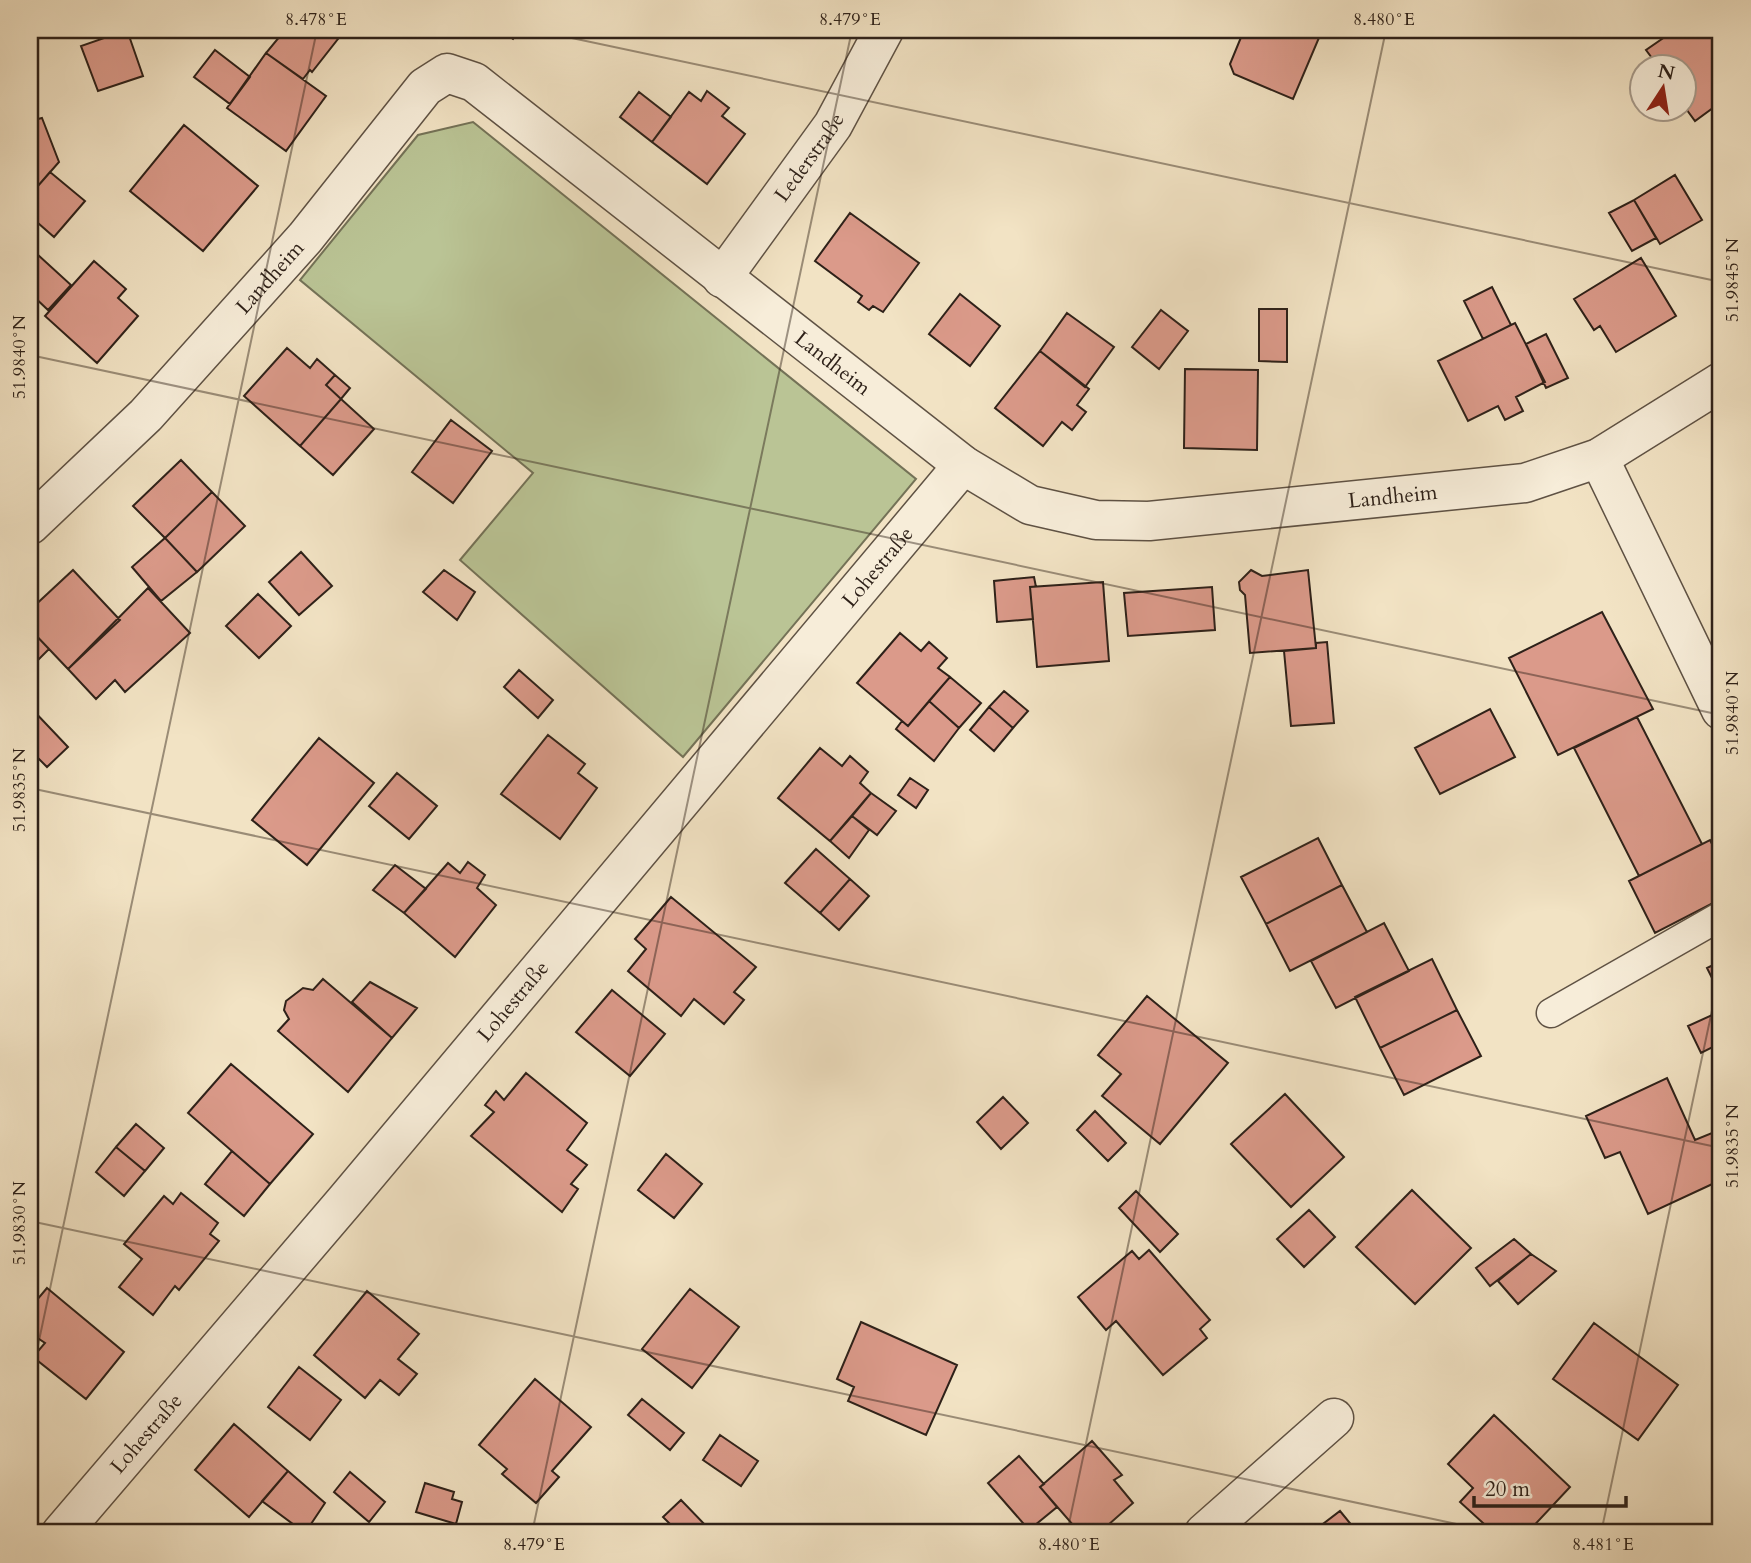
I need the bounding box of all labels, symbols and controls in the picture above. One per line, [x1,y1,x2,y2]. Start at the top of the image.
text: 8.478°E [285,7,347,32]
text: 8.479°E [819,7,881,32]
text: 8.480°E [1353,7,1415,32]
north arrow [1628,52,1698,122]
text: N [1656,58,1678,87]
street label: Lederstraße [767,108,851,208]
street label: Landheim [229,234,311,320]
text: 51.9845°N [1720,237,1745,322]
text: 51.9840°N [7,314,32,399]
street label: Landheim [789,324,877,402]
street label: Landheim [1347,477,1439,515]
street label: Lohestraße [835,520,920,614]
text: 51.9840°N [1720,670,1745,755]
text: 51.9835°N [7,747,32,832]
street label: Lohestraße [470,954,555,1048]
text: 51.9835°N [1720,1103,1745,1188]
text: 51.9830°N [7,1180,32,1265]
street label: Lohestraße [103,1387,189,1480]
scale bar [1474,1465,1627,1509]
text: 20 m [1485,1475,1530,1504]
text: 8.479°E [503,1532,565,1557]
text: 8.480°E [1038,1532,1100,1557]
text: 8.481°E [1572,1532,1634,1557]

